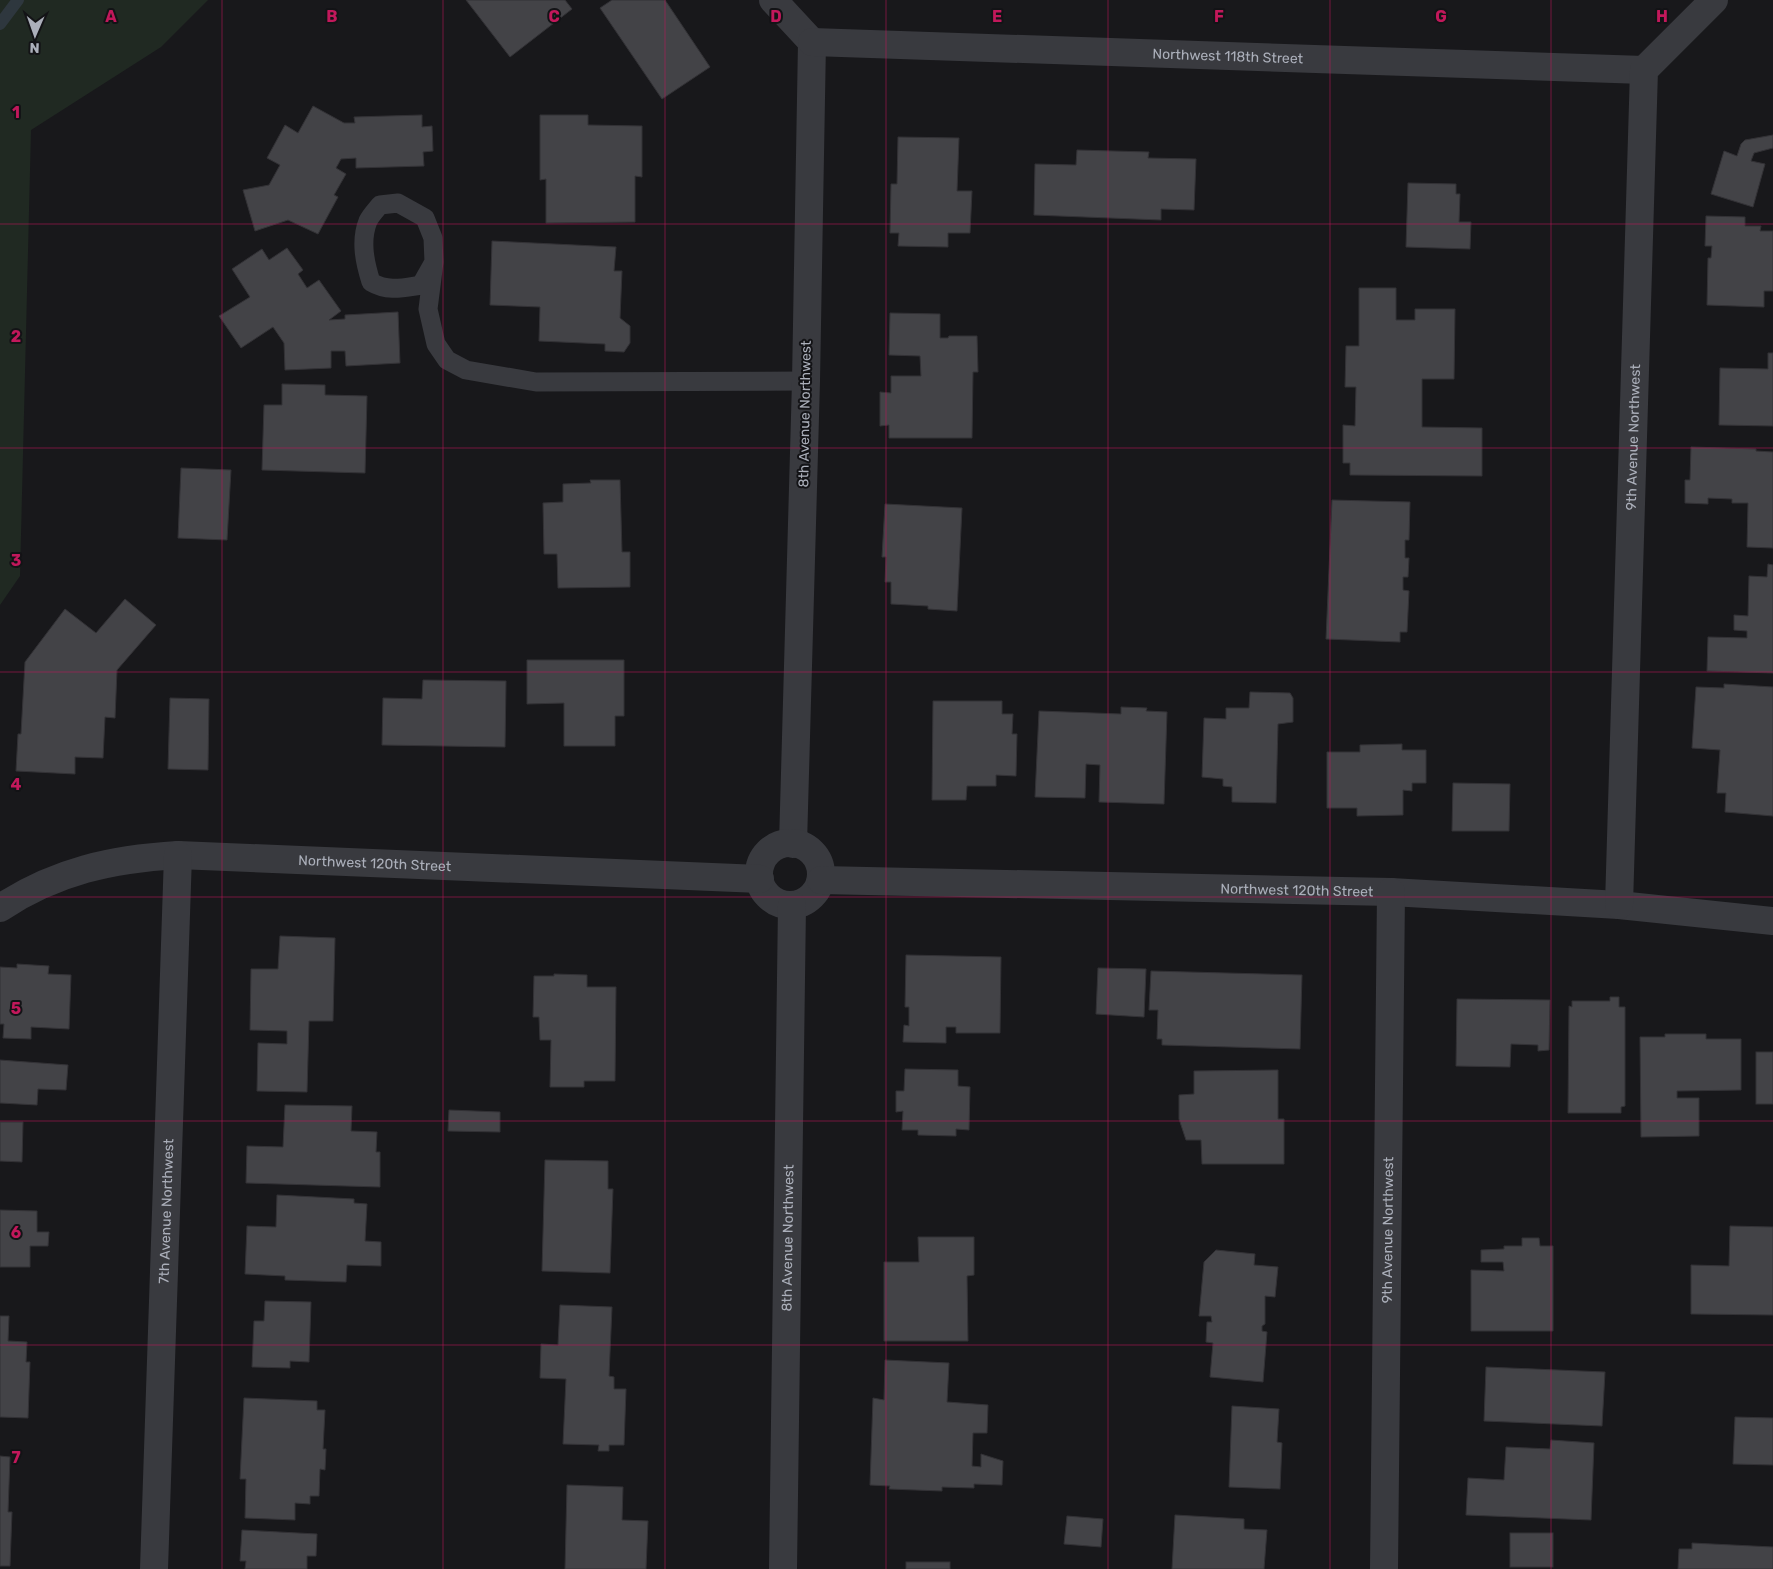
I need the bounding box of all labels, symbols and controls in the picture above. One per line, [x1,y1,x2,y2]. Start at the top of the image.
text: A [105,7,117,26]
text: B [326,7,338,26]
text: C [548,7,560,26]
text: D [770,7,782,26]
text: E [992,7,1002,26]
text: F [1214,7,1224,26]
text: G [1435,7,1447,26]
text: H [1656,7,1668,26]
north arrow [10,10,60,60]
text: N [29,39,40,56]
street label: Northwest 118th Street [1152,45,1304,67]
text: 1 [12,103,20,122]
text: 2 [11,327,21,346]
street label: 8th Avenue Northwest [795,340,815,488]
street label: 9th Avenue Northwest [1622,363,1644,511]
text: 3 [11,551,21,570]
text: 4 [11,775,22,794]
street label: Northwest 120th Street [298,851,452,875]
street label: Northwest 120th Street [1220,880,1374,900]
text: 5 [11,999,21,1018]
street label: 7th Avenue Northwest [155,1138,177,1284]
street label: 9th Avenue Northwest [1378,1156,1397,1303]
street label: 8th Avenue Northwest [778,1164,797,1312]
text: 6 [11,1223,21,1242]
text: 7 [11,1448,21,1467]

